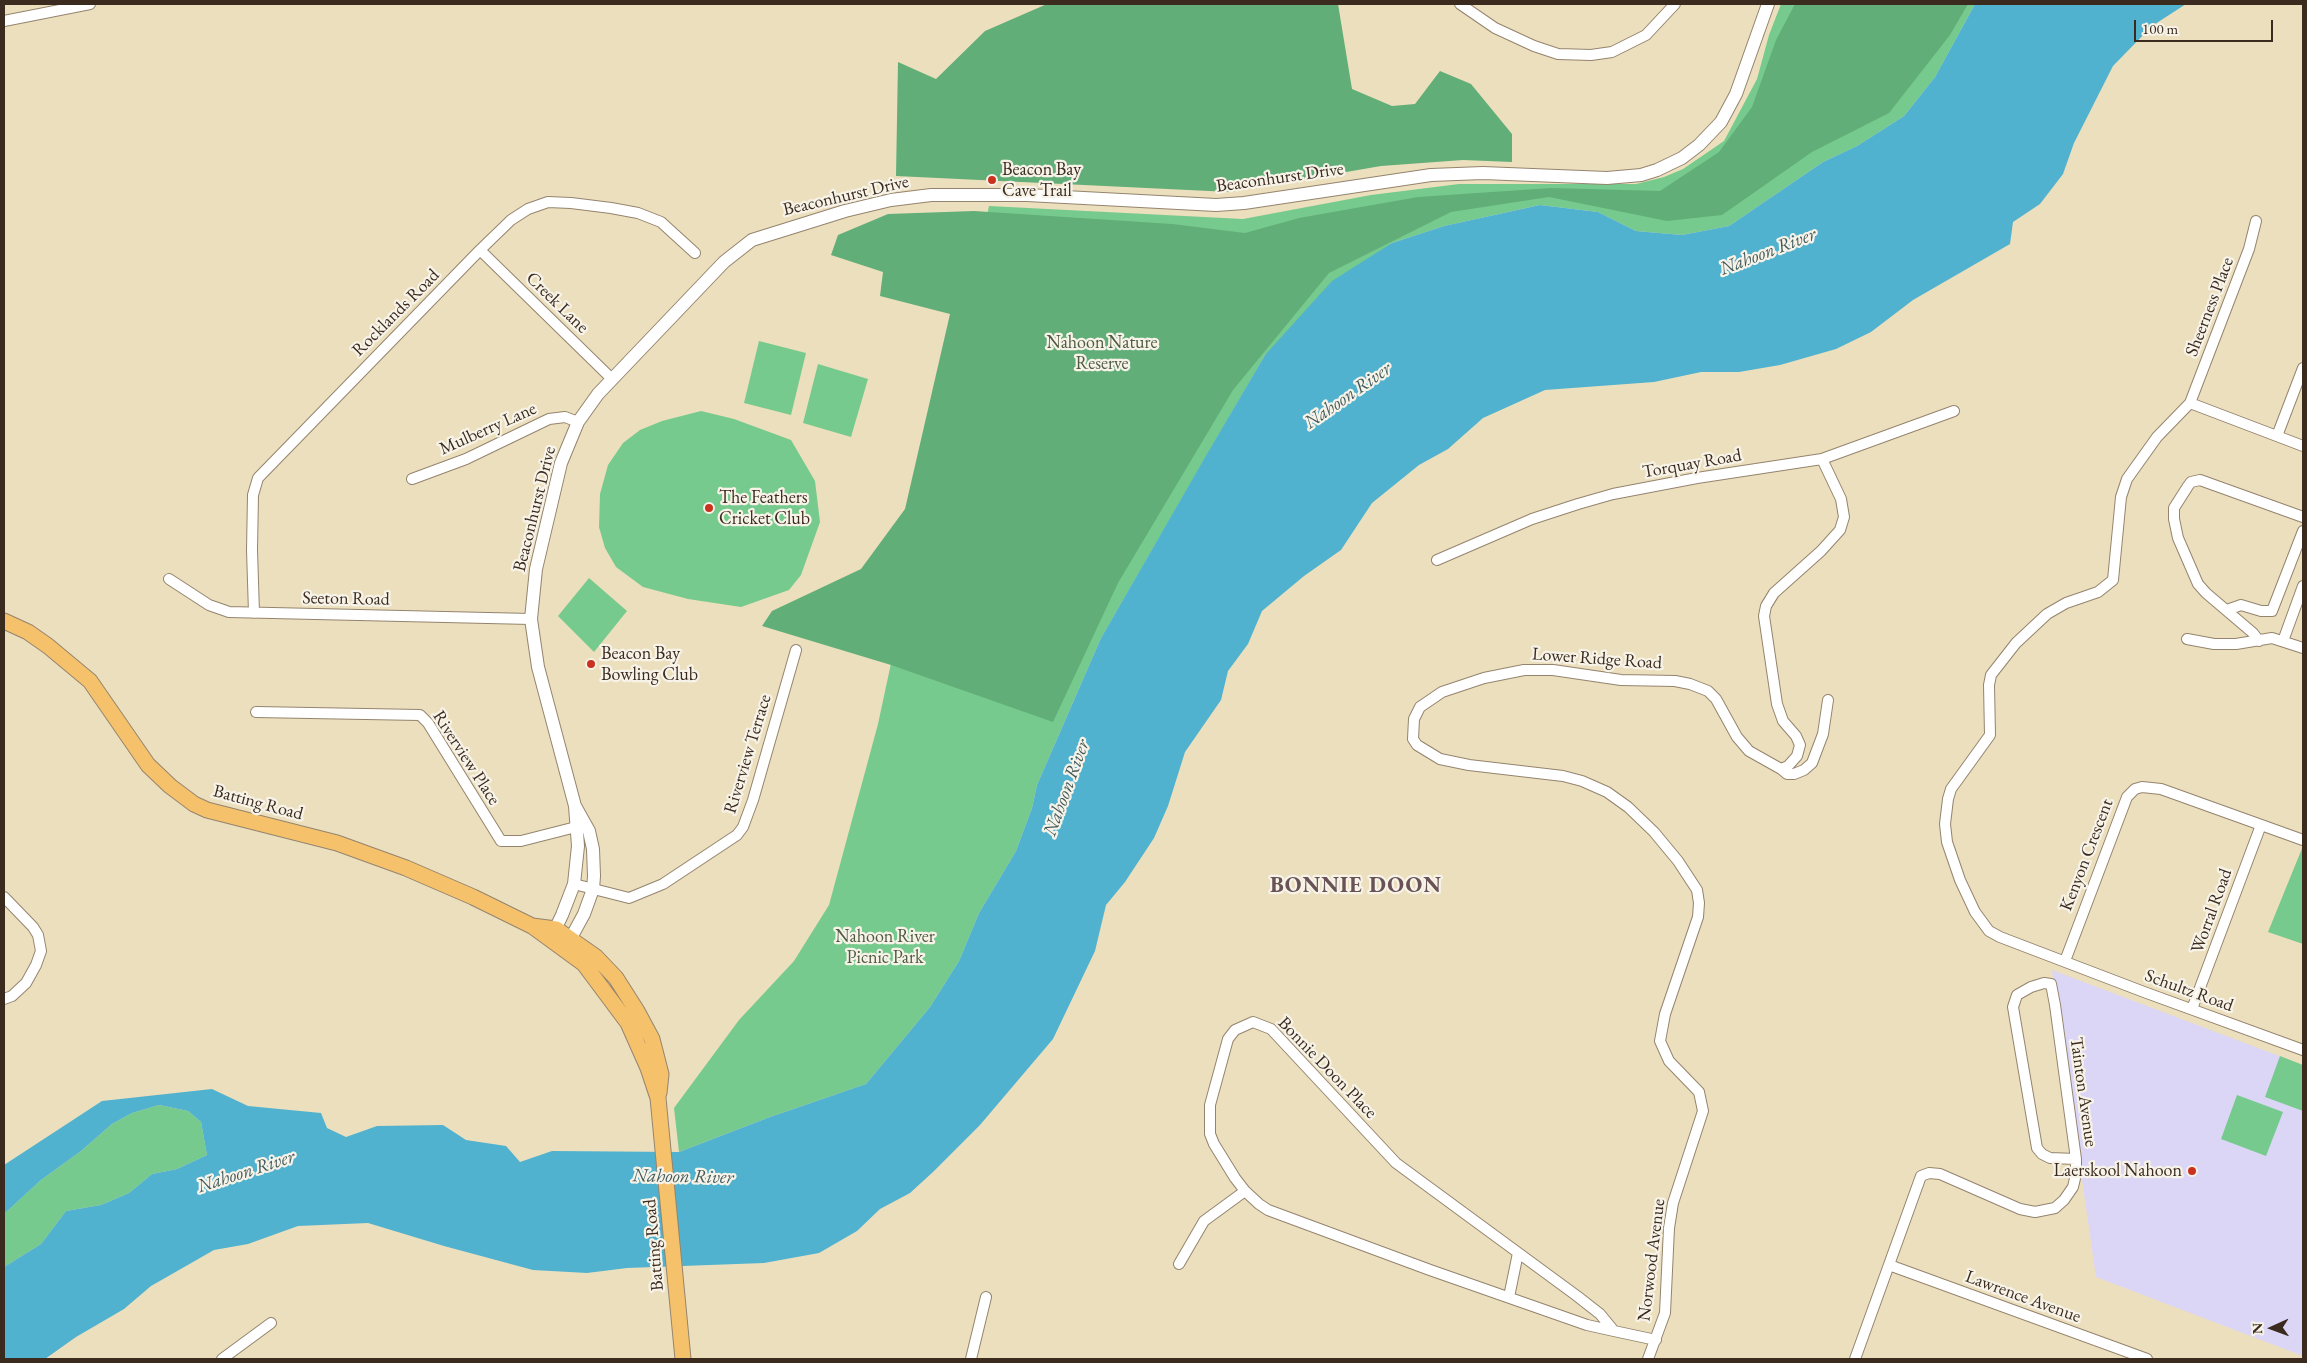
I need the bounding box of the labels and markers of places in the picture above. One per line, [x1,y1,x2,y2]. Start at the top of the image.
place label: Beacon Bay Cave Trail [1002,159,1081,202]
marker: Beacon Bay Cave Trail [986,174,998,186]
place label: The Feathers Cricket Club [719,487,810,530]
marker: The Feathers Cricket Club [703,502,715,514]
place label: Beacon Bay Bowling Club [601,643,698,686]
marker: Beacon Bay Bowling Club [585,658,597,670]
place label: Laerskool Nahoon [2054,1160,2182,1182]
marker: Laerskool Nahoon [2186,1165,2198,1177]

